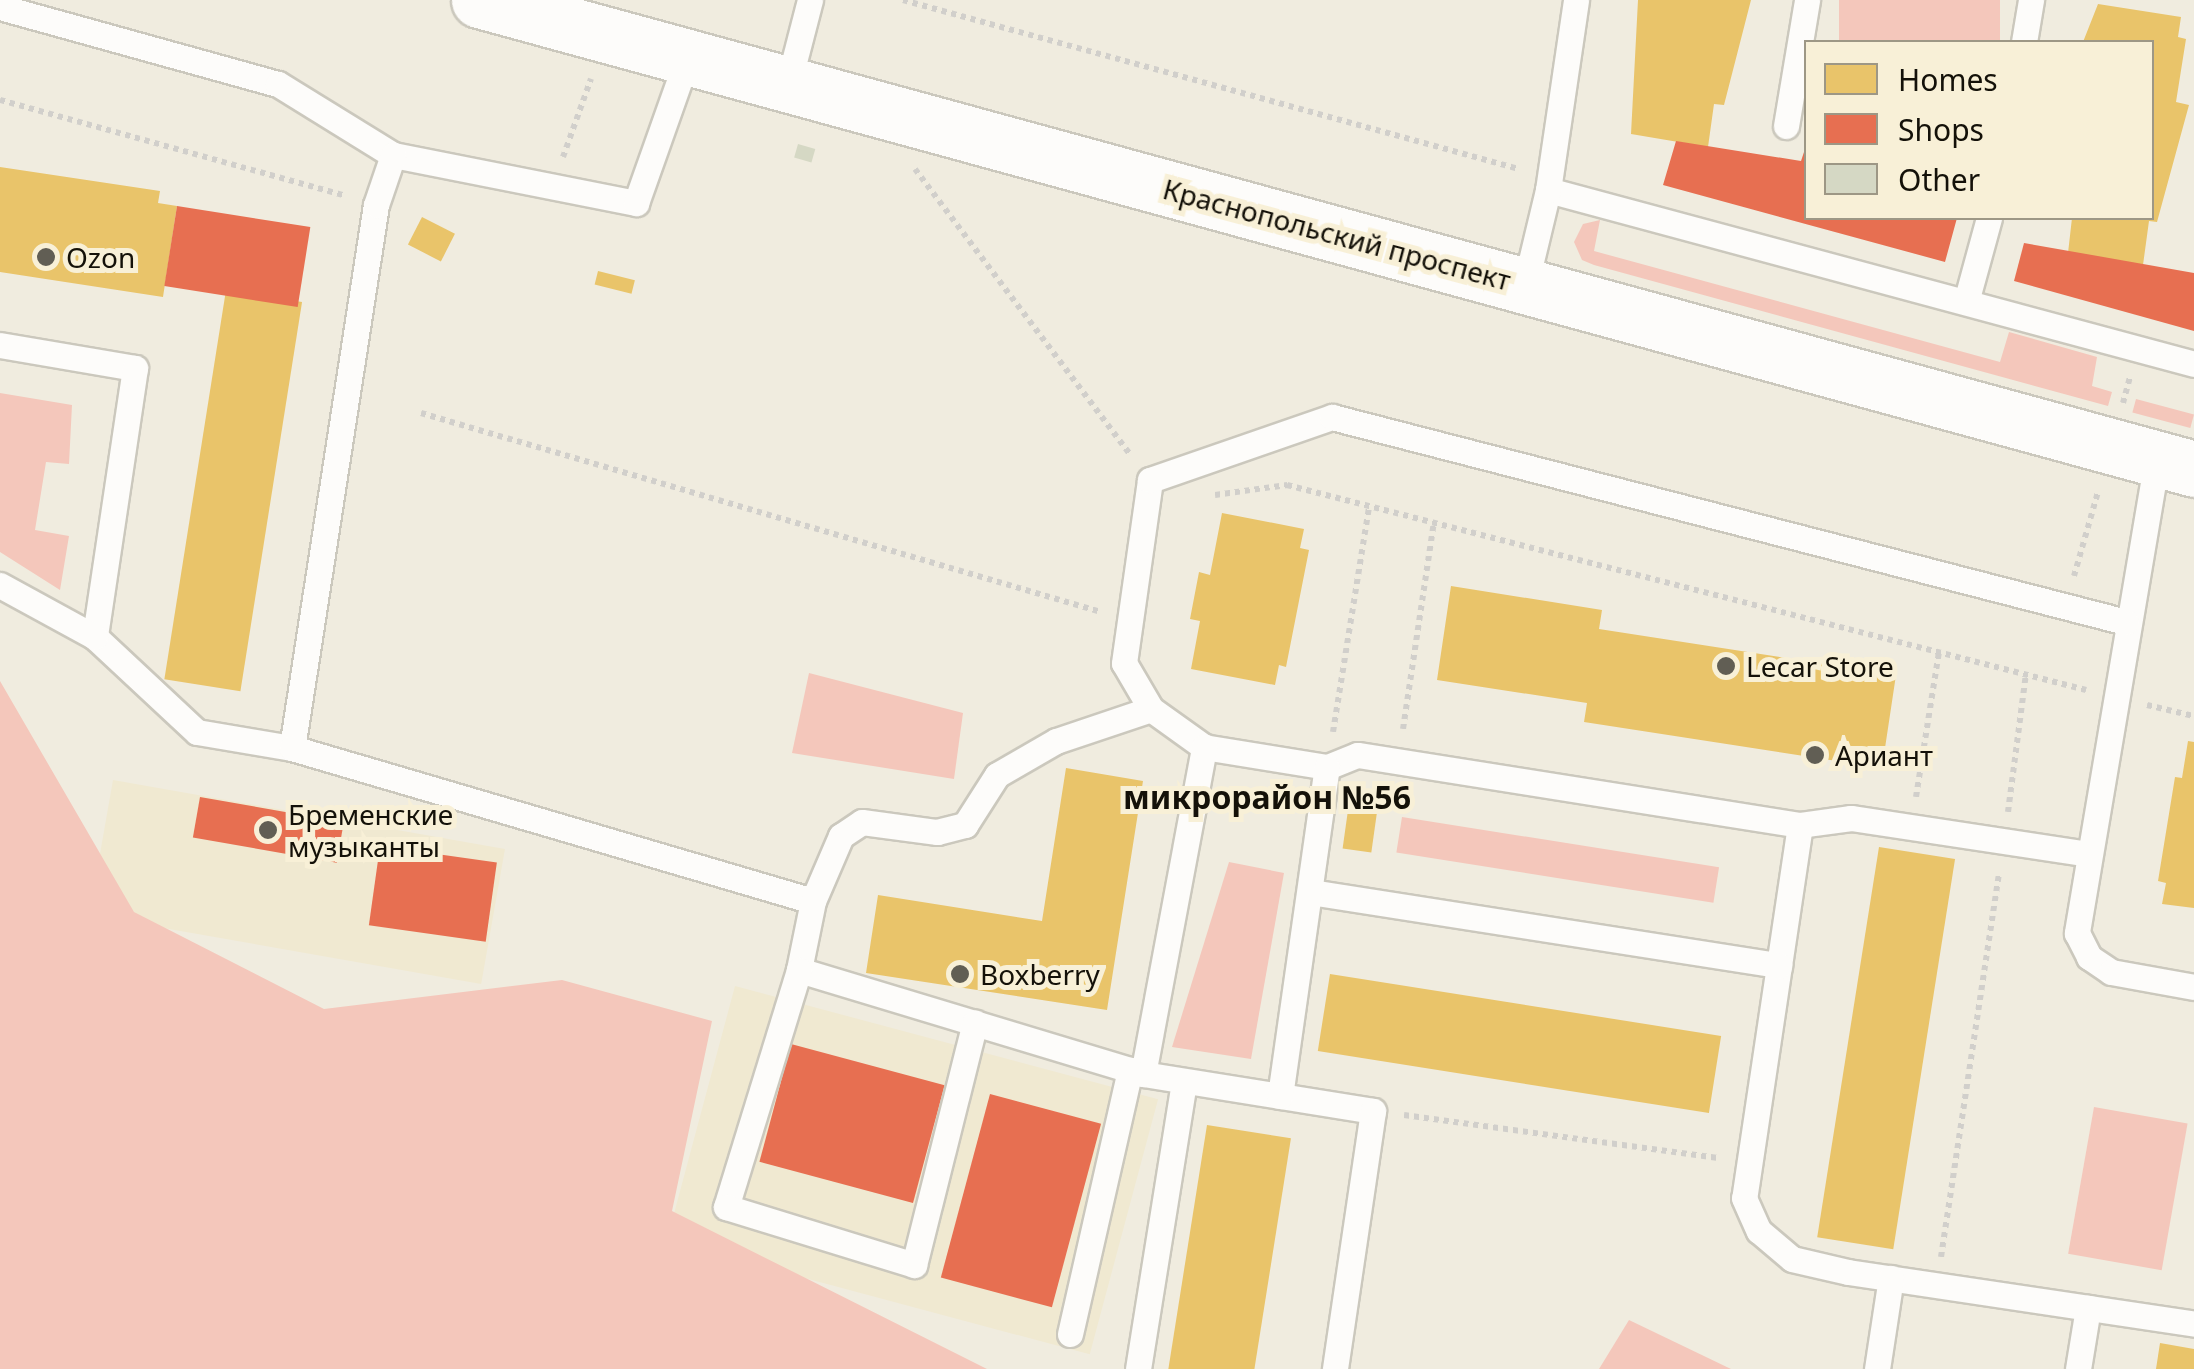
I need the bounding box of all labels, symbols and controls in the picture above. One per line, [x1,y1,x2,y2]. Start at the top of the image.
legend [1804,40,2154,220]
text: Homes [1898,59,1998,100]
text: Shops [1898,109,1984,150]
text: Other [1898,159,1980,200]
street label: Краснопольский проспект [1160,171,1514,297]
place label: Ozon [66,240,135,274]
marker: Ozon [35,246,57,268]
place label: Lecar Store [1746,649,1894,683]
marker: Lecar Store [1715,655,1737,677]
place label: Ариант [1835,738,1933,772]
marker: Ариант [1804,744,1826,766]
district label: микрорайон №56 [1123,778,1411,816]
place label: Бременские музыканты [288,797,453,863]
marker: Бременские музыканты [257,819,279,841]
place label: Boxberry [980,957,1100,991]
marker: Boxberry [949,963,971,985]

